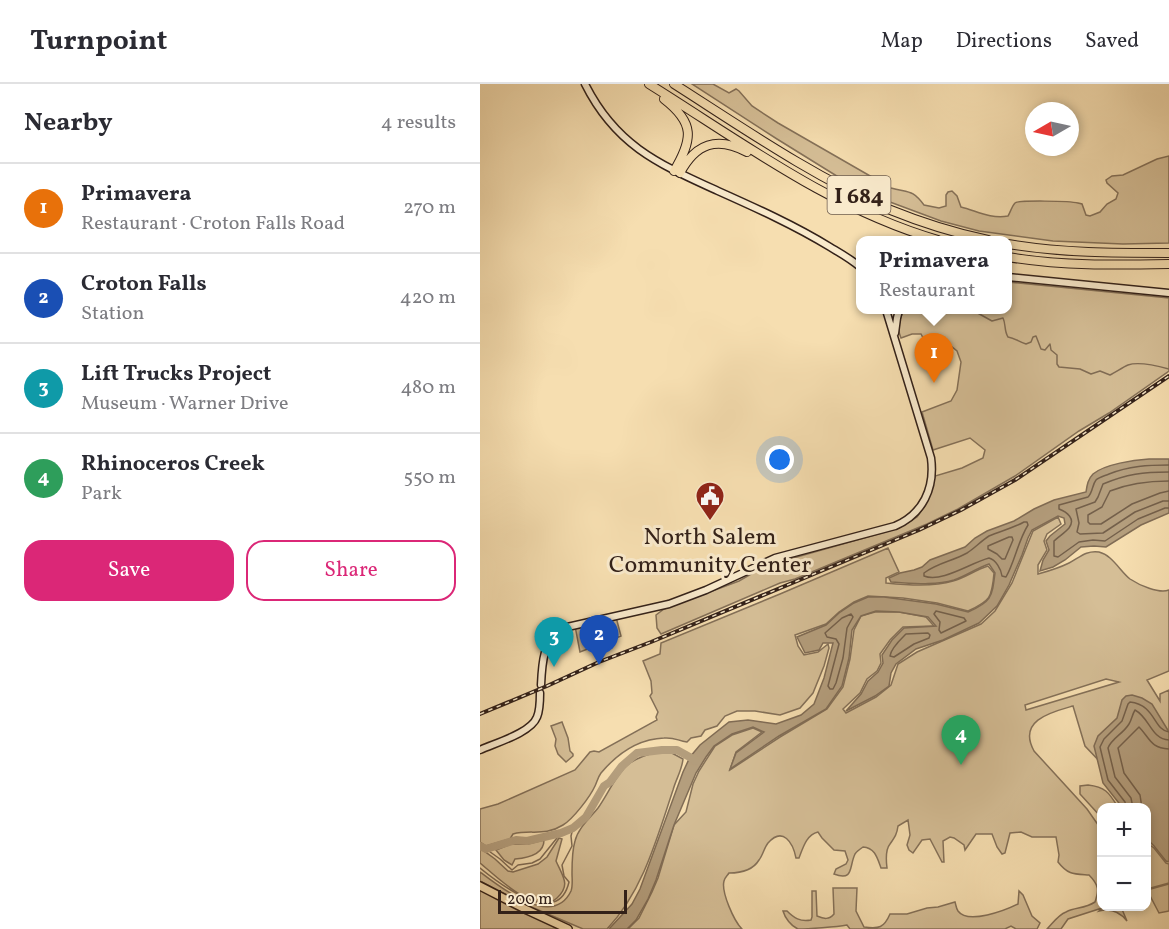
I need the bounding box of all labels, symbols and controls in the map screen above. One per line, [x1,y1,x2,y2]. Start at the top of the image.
text: Turnpoint [30,22,167,61]
text: Map [881,27,923,56]
text: Directions [956,27,1052,56]
text: Saved [1085,27,1139,56]
north arrow [1025,102,1079,156]
text: Nearby [24,105,113,141]
text: 4 results [381,109,456,137]
road number: I 684 [828,176,890,214]
text: Primavera [81,179,192,210]
text: 1 [39,194,48,222]
text: 270 m [403,194,456,222]
text: Restaurant · Croton Falls Road [81,210,345,238]
popup [856,236,1012,314]
text: Primavera [879,246,989,277]
text: Croton Falls [81,269,207,300]
text: Restaurant [879,277,976,305]
text: 2 [38,284,49,312]
text: 420 m [400,284,456,312]
text: Station [81,300,144,328]
pin: 1 [914,334,954,383]
text: Lift Trucks Project [81,359,271,390]
text: 3 [38,374,49,402]
text: 480 m [401,374,456,402]
text: Museum · Warner Drive [81,390,288,418]
your location [765,445,794,474]
text: Rhinoceros Creek [81,449,265,480]
text: 4 [37,464,50,492]
text: 550 m [403,464,456,492]
text: Park [81,480,122,508]
public building icon: North Salem Community Center [694,480,726,522]
place label: North Salem Community Center [609,521,811,583]
button: Save [24,540,234,601]
button: Share [246,540,456,601]
pin: 2 [580,616,618,665]
pin: 3 [534,618,574,667]
pin: 4 [942,716,980,765]
map controls [1097,803,1151,911]
button: + [1097,803,1151,857]
button: − [1097,857,1151,911]
scale bar [498,887,627,914]
text: 200 m [507,889,552,911]

